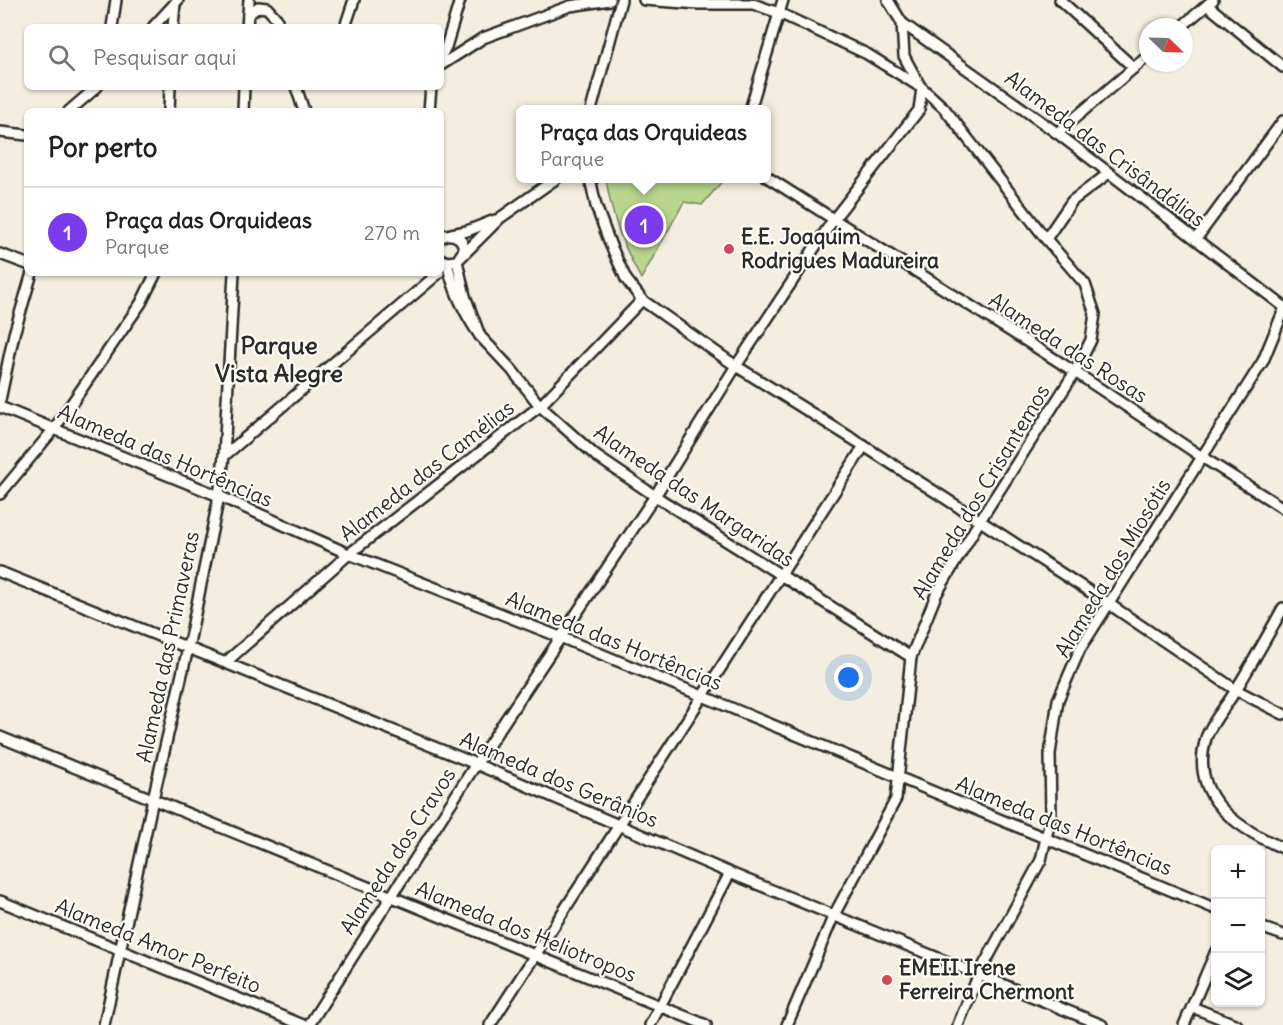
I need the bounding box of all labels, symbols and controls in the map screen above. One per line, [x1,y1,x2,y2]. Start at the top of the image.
north arrow [1139,18,1193,72]
search box [24,24,444,90]
icon: search [45,41,78,74]
text: Pesquisar aqui [93,43,236,71]
street label: Alameda das Crisândálias [1000,64,1211,233]
popup [516,105,771,183]
text: Praça das Orquideas [540,118,747,146]
text: Por perto [48,131,157,164]
text: Parque [540,146,604,171]
pin: 1 [624,202,664,248]
text: Praça das Orquideas [105,206,312,234]
text: 1 [64,220,71,245]
text: 270 m [364,220,420,245]
place label: E.E. Joaquim Rodrigues Madureira [741,223,939,274]
text: Parque [105,234,169,259]
marker: E.E. Joaquim Rodrigues Madureira [722,242,736,256]
street label: Alameda das Rosas [984,286,1153,409]
district label: Parque Vista Alegre [215,330,343,388]
street label: Alameda dos Crisantemos [906,379,1056,604]
street label: Alameda das Camélias [334,394,520,547]
street label: Alameda das Hortências [54,398,277,513]
street label: Alameda das Margaridas [589,418,800,573]
street label: Alameda dos Miosótis [1048,473,1177,662]
street label: Alameda das Primaveras [130,529,205,765]
street label: Alameda das Hortências [502,585,726,696]
your location [834,663,863,692]
street label: Alameda dos Gerânios [456,726,662,834]
street label: Alameda dos Cravos [334,762,462,939]
street label: Alameda das Hortências [952,770,1176,881]
map controls [1211,845,1265,1007]
button: + [1211,845,1265,899]
street label: Alameda dos Heliotropos [412,875,641,988]
street label: Alameda Amor Perfeito [51,892,265,999]
button: − [1211,899,1265,953]
button: layers [1211,953,1265,1007]
place label: EMEII Irene Ferreira Chermont [899,954,1075,1005]
marker: EMEII Irene Ferreira Chermont [880,973,894,987]

